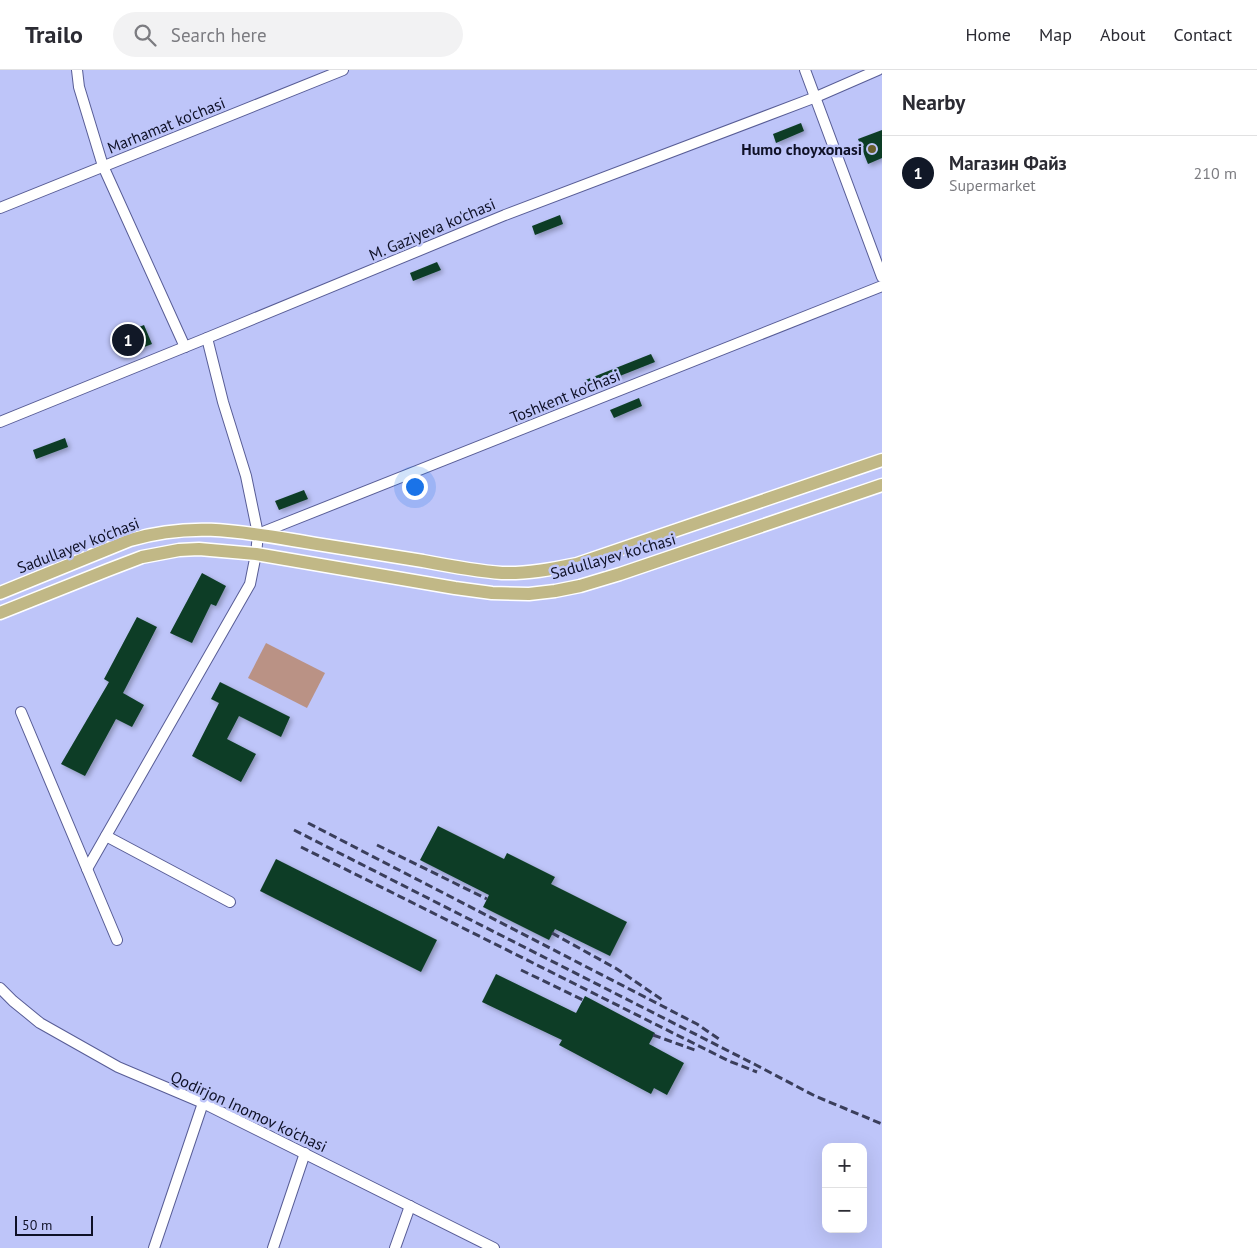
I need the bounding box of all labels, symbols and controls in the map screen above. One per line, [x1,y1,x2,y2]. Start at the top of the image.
search box [113,12,463,57]
text: Trailo [25,19,83,50]
icon: search [131,21,159,49]
text: Search here [171,23,267,47]
text: Home [965,23,1011,46]
text: Map [1039,23,1072,46]
text: About [1100,23,1146,46]
text: Contact [1174,23,1232,46]
text: Nearby [902,89,965,116]
street label: Marhamat ko'chasi [104,92,228,158]
place label: Humo choyxonasi [741,139,862,159]
marker: Humo choyxonasi [866,143,878,155]
text: Магазин Файз [949,151,1067,175]
text: 1 [913,163,923,183]
text: 210 m [1194,163,1237,183]
text: Supermarket [949,175,1036,195]
street label: M. Gaziyeva ko'chasi [366,193,498,265]
pin: 1 [112,321,144,359]
street label: Toshkent ko'chasi [507,365,623,427]
your location [402,474,428,500]
street label: Sadullayev ko'chasi [14,512,142,578]
street label: Sadullayev ko'chasi [548,529,678,583]
street label: Qodirjon Inomov ko'chasi [168,1066,330,1156]
map controls [822,1143,867,1233]
button: + [822,1143,867,1188]
button: − [822,1188,867,1233]
scale bar [15,1213,92,1236]
text: 50 m [22,1216,52,1234]

